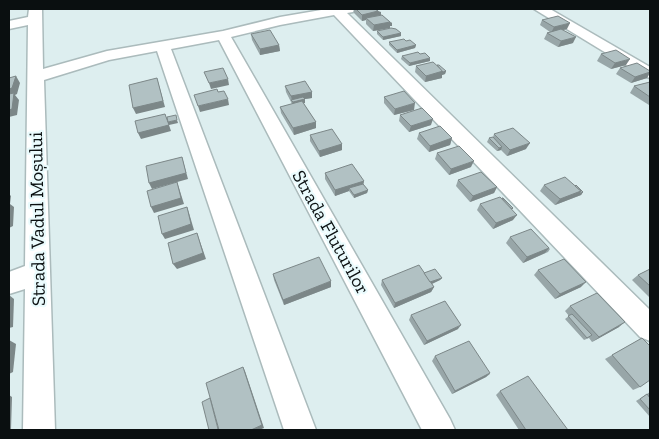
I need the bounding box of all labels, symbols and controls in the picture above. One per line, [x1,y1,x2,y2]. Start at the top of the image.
street label: Strada Vadul Moșului [24,132,50,306]
street label: Strada Fluturilor [287,166,375,298]

